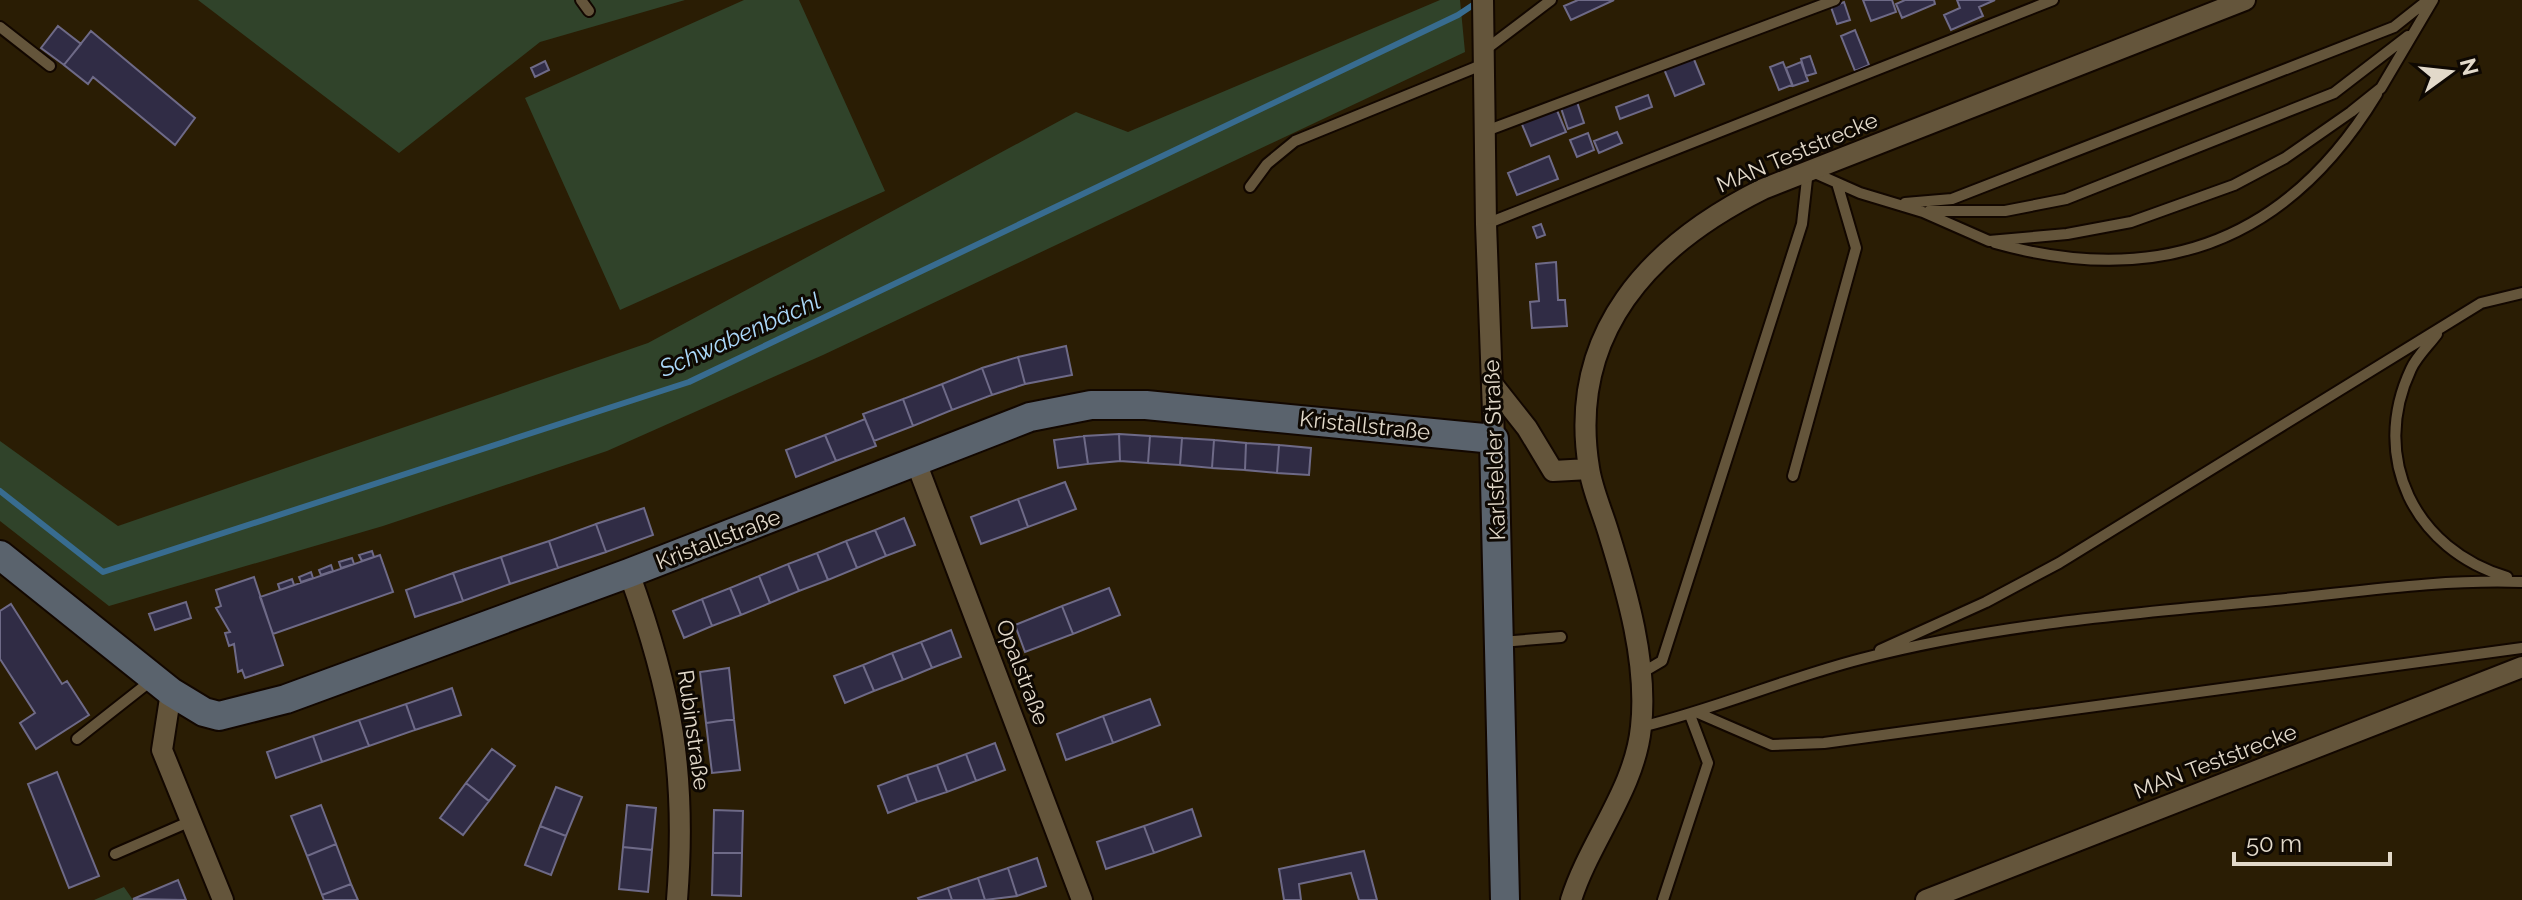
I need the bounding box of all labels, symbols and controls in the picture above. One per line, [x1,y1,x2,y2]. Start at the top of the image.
north arrow [2410,32,2490,112]
text: N [2455,55,2484,78]
street label: MAN Teststrecke [1713,106,1881,198]
water label: Schwabenbächl [654,286,825,383]
street label: Karlsfelder Straße [1478,359,1510,541]
street label: Kristallstraße [1298,405,1432,445]
street label: Kristallstraße [652,503,784,575]
street label: Opalstraße [991,616,1055,728]
street label: Rubinstraße [673,668,715,792]
street label: MAN Teststrecke [2130,718,2300,804]
scale bar [2234,816,2390,866]
text: 50 m [2246,829,2302,858]

